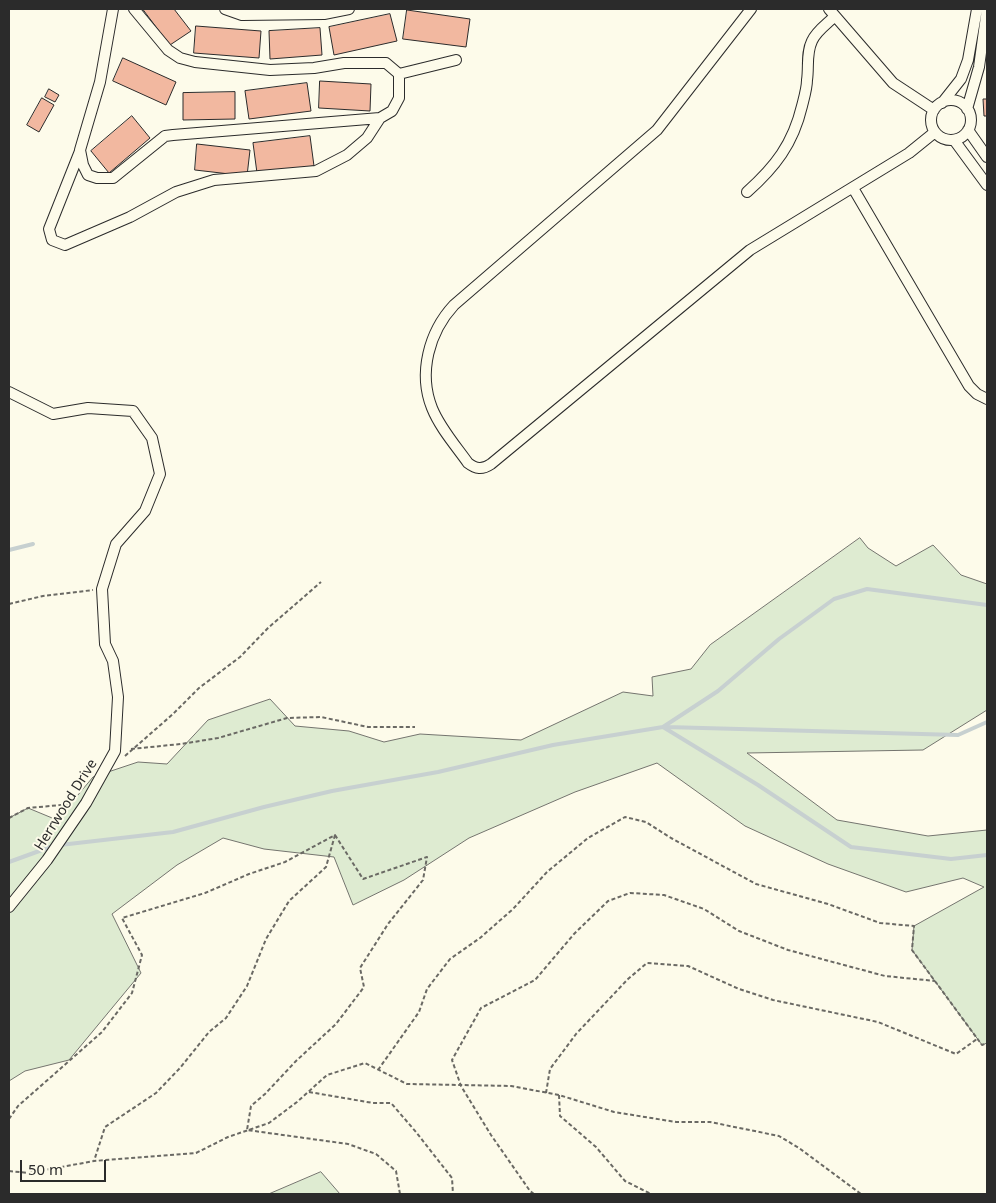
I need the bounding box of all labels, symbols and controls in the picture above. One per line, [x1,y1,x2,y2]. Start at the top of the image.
street label: Herrwood Drive [31,756,101,854]
scale bar [22,1150,109,1182]
text: 50 m [28,1159,63,1179]

